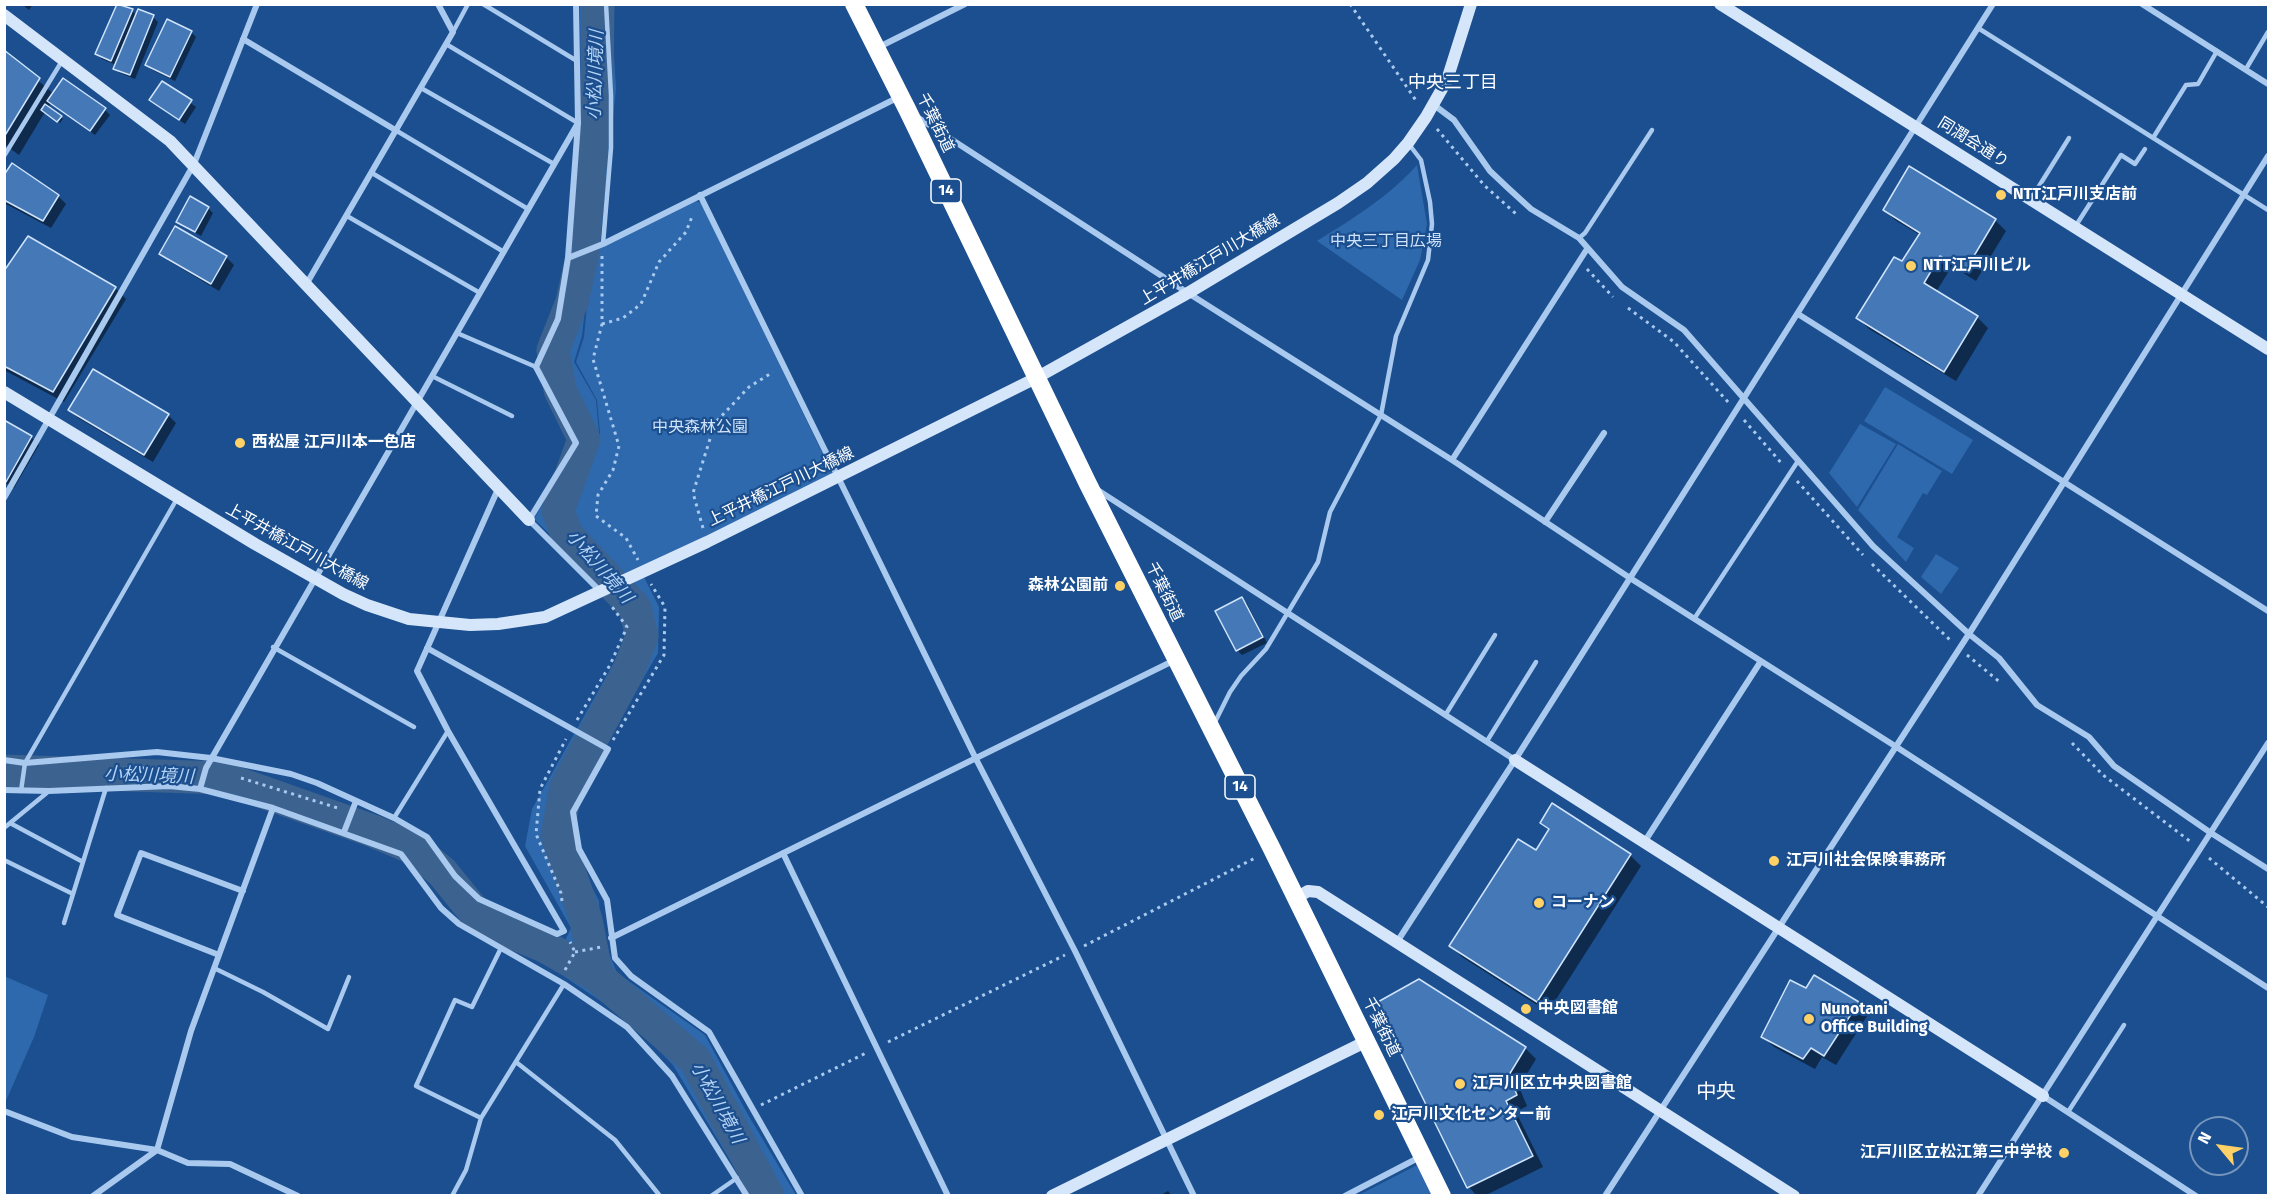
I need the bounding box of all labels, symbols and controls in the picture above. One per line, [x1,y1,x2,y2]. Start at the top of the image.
water label: 小松川境川 [584,30,608,120]
district label: 中央三丁目 [1408,72,1498,94]
street label: 千葉街道 [912,90,958,156]
street label: 同潤会通り [1934,114,2012,172]
road number: 14 [931,179,961,203]
place label: NTT江戸川支店前 [2013,185,2137,205]
marker: NTT江戸川支店前 [1994,188,2008,202]
street label: 上平井橋江戸川大橋線 [1136,211,1284,309]
park label: 中央三丁目広場 [1330,232,1442,252]
place label: NTT江戸川ビル [1923,256,2031,276]
marker: NTT江戸川ビル [1904,259,1918,273]
park label: 中央森林公園 [652,418,748,438]
place label: 西松屋 江戸川本一色店 [252,433,416,453]
marker: 西松屋 江戸川本一色店 [233,436,247,450]
street label: 上平井橋江戸川大橋線 [705,443,857,531]
street label: 上平井橋江戸川大橋線 [222,500,372,594]
water label: 小松川境川 [561,526,637,608]
street label: 千葉街道 [1141,559,1187,625]
place label: 森林公園前 [1028,576,1108,596]
marker: 森林公園前 [1113,579,1127,593]
water label: 小松川境川 [104,764,194,788]
road number: 14 [1225,775,1255,799]
place label: 江戸川社会保険事務所 [1786,851,1946,871]
marker: 江戸川社会保険事務所 [1767,854,1781,868]
place label: コーナン [1551,893,1615,913]
marker: コーナン [1532,896,1546,910]
street label: 千葉街道 [1358,994,1404,1060]
place label: 中央図書館 [1538,999,1618,1019]
place label: Nunotani Office Building [1821,1000,1928,1038]
marker: 中央図書館 [1519,1002,1533,1016]
marker: Nunotani Office Building [1802,1012,1816,1026]
water label: 小松川境川 [686,1058,748,1148]
place label: 江戸川区立中央図書館 [1472,1074,1632,1094]
marker: 江戸川区立中央図書館 [1453,1077,1467,1091]
district label: 中央 [1696,1080,1736,1104]
place label: 江戸川文化センター前 [1391,1105,1551,1125]
marker: 江戸川文化センター前 [1372,1108,1386,1122]
north arrow [2189,1116,2249,1176]
text: N [2194,1129,2215,1147]
place label: 江戸川区立松江第三中学校 [1860,1143,2052,1163]
marker: 江戸川区立松江第三中学校 [2057,1146,2071,1160]

